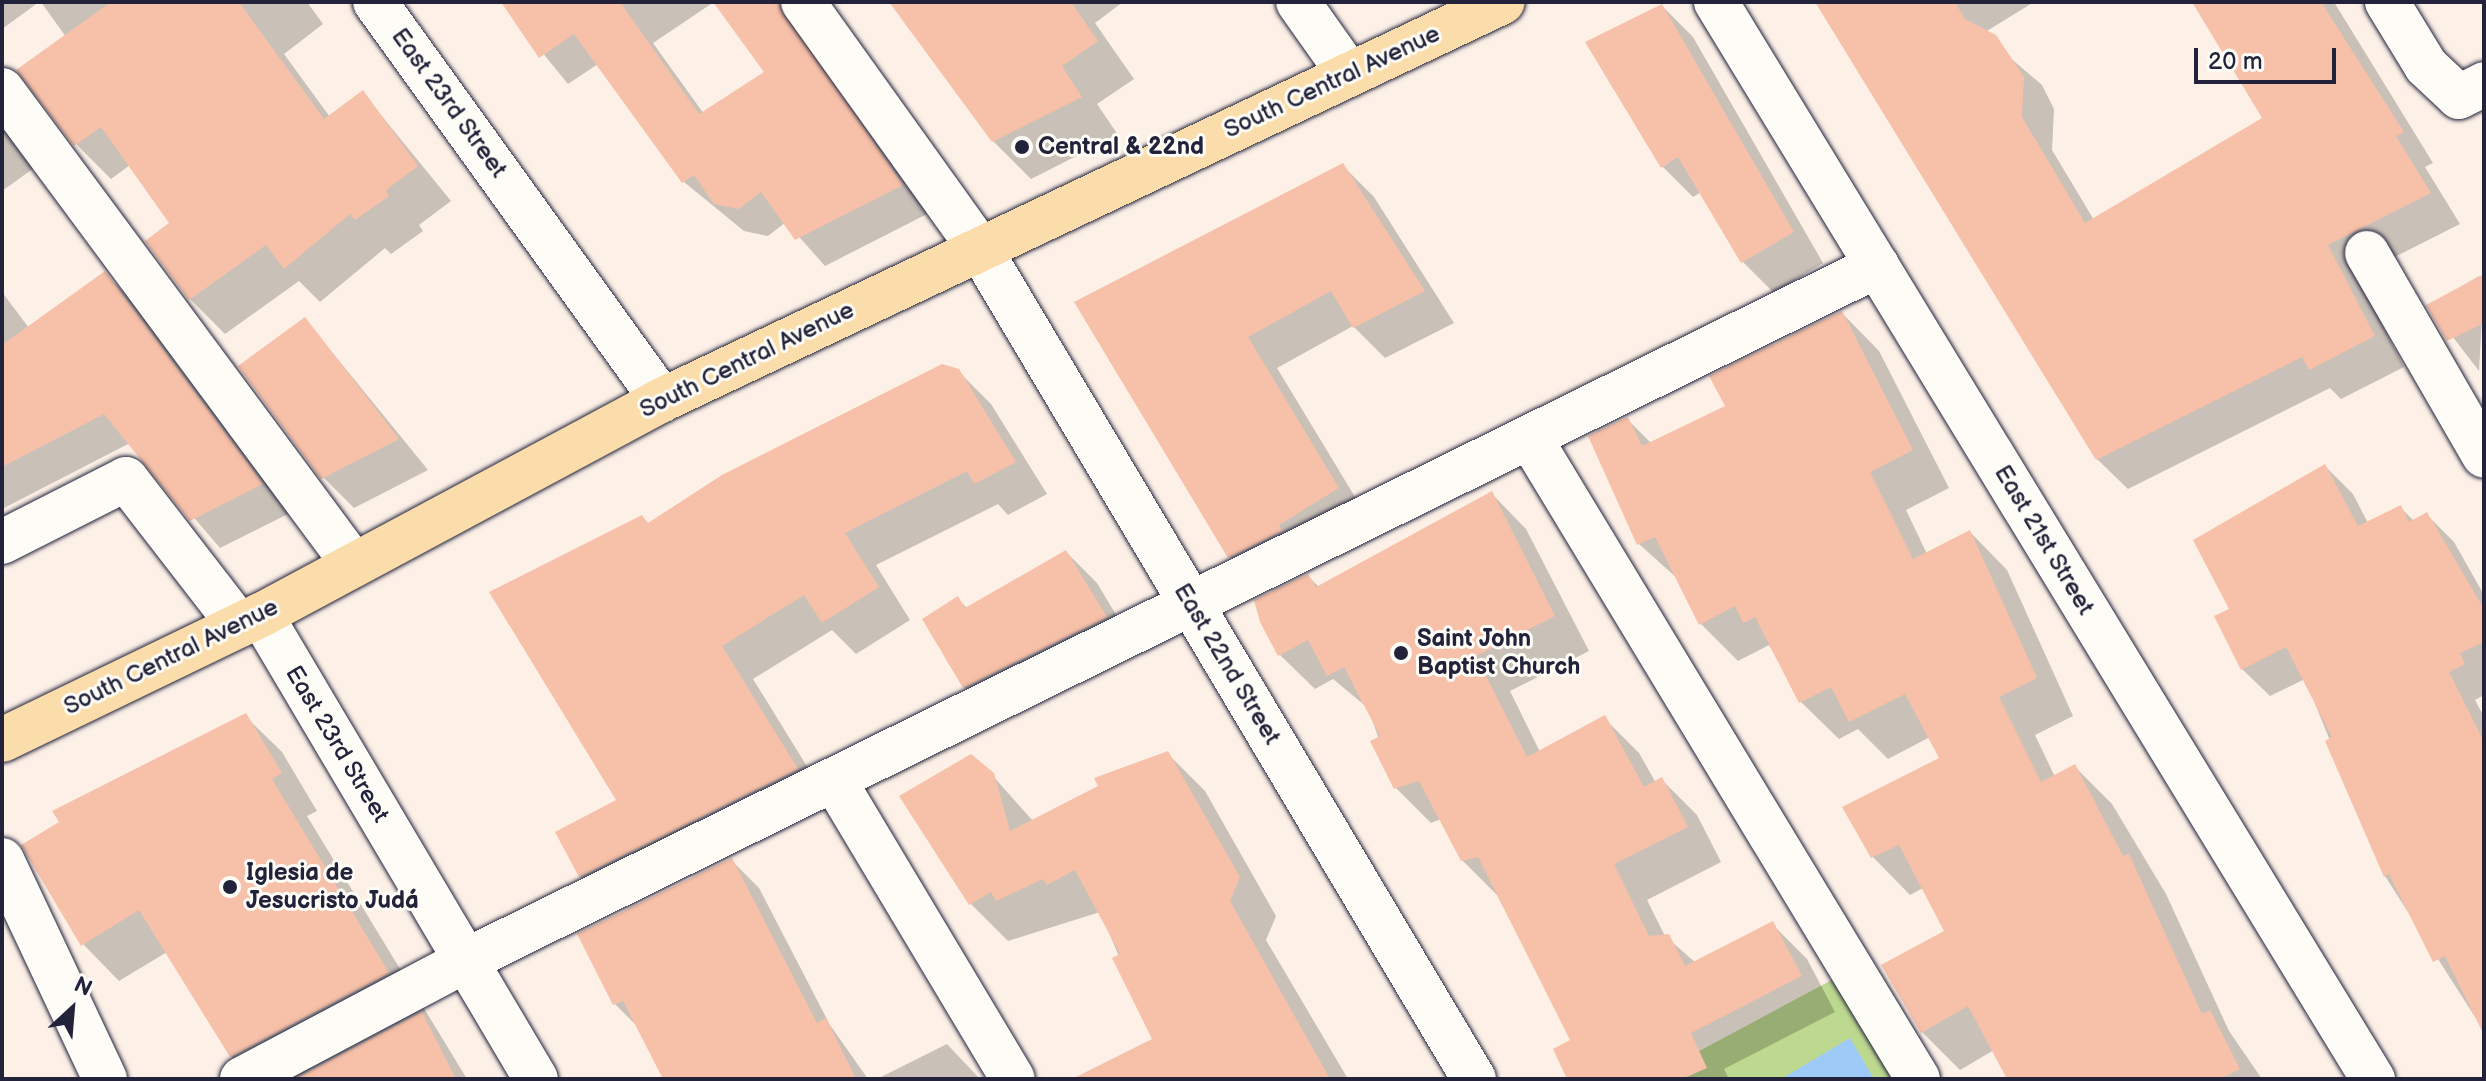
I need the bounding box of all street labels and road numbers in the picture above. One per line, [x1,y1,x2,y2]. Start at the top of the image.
street label: South Central Avenue [1220,19,1444,145]
street label: East 23rd Street [385,23,513,183]
street label: South Central Avenue [635,296,859,424]
street label: East 21st Street [1988,460,2100,620]
street label: East 22nd Street [1167,578,1287,750]
street label: South Central Avenue [59,593,283,721]
street label: East 23rd Street [279,660,395,828]

